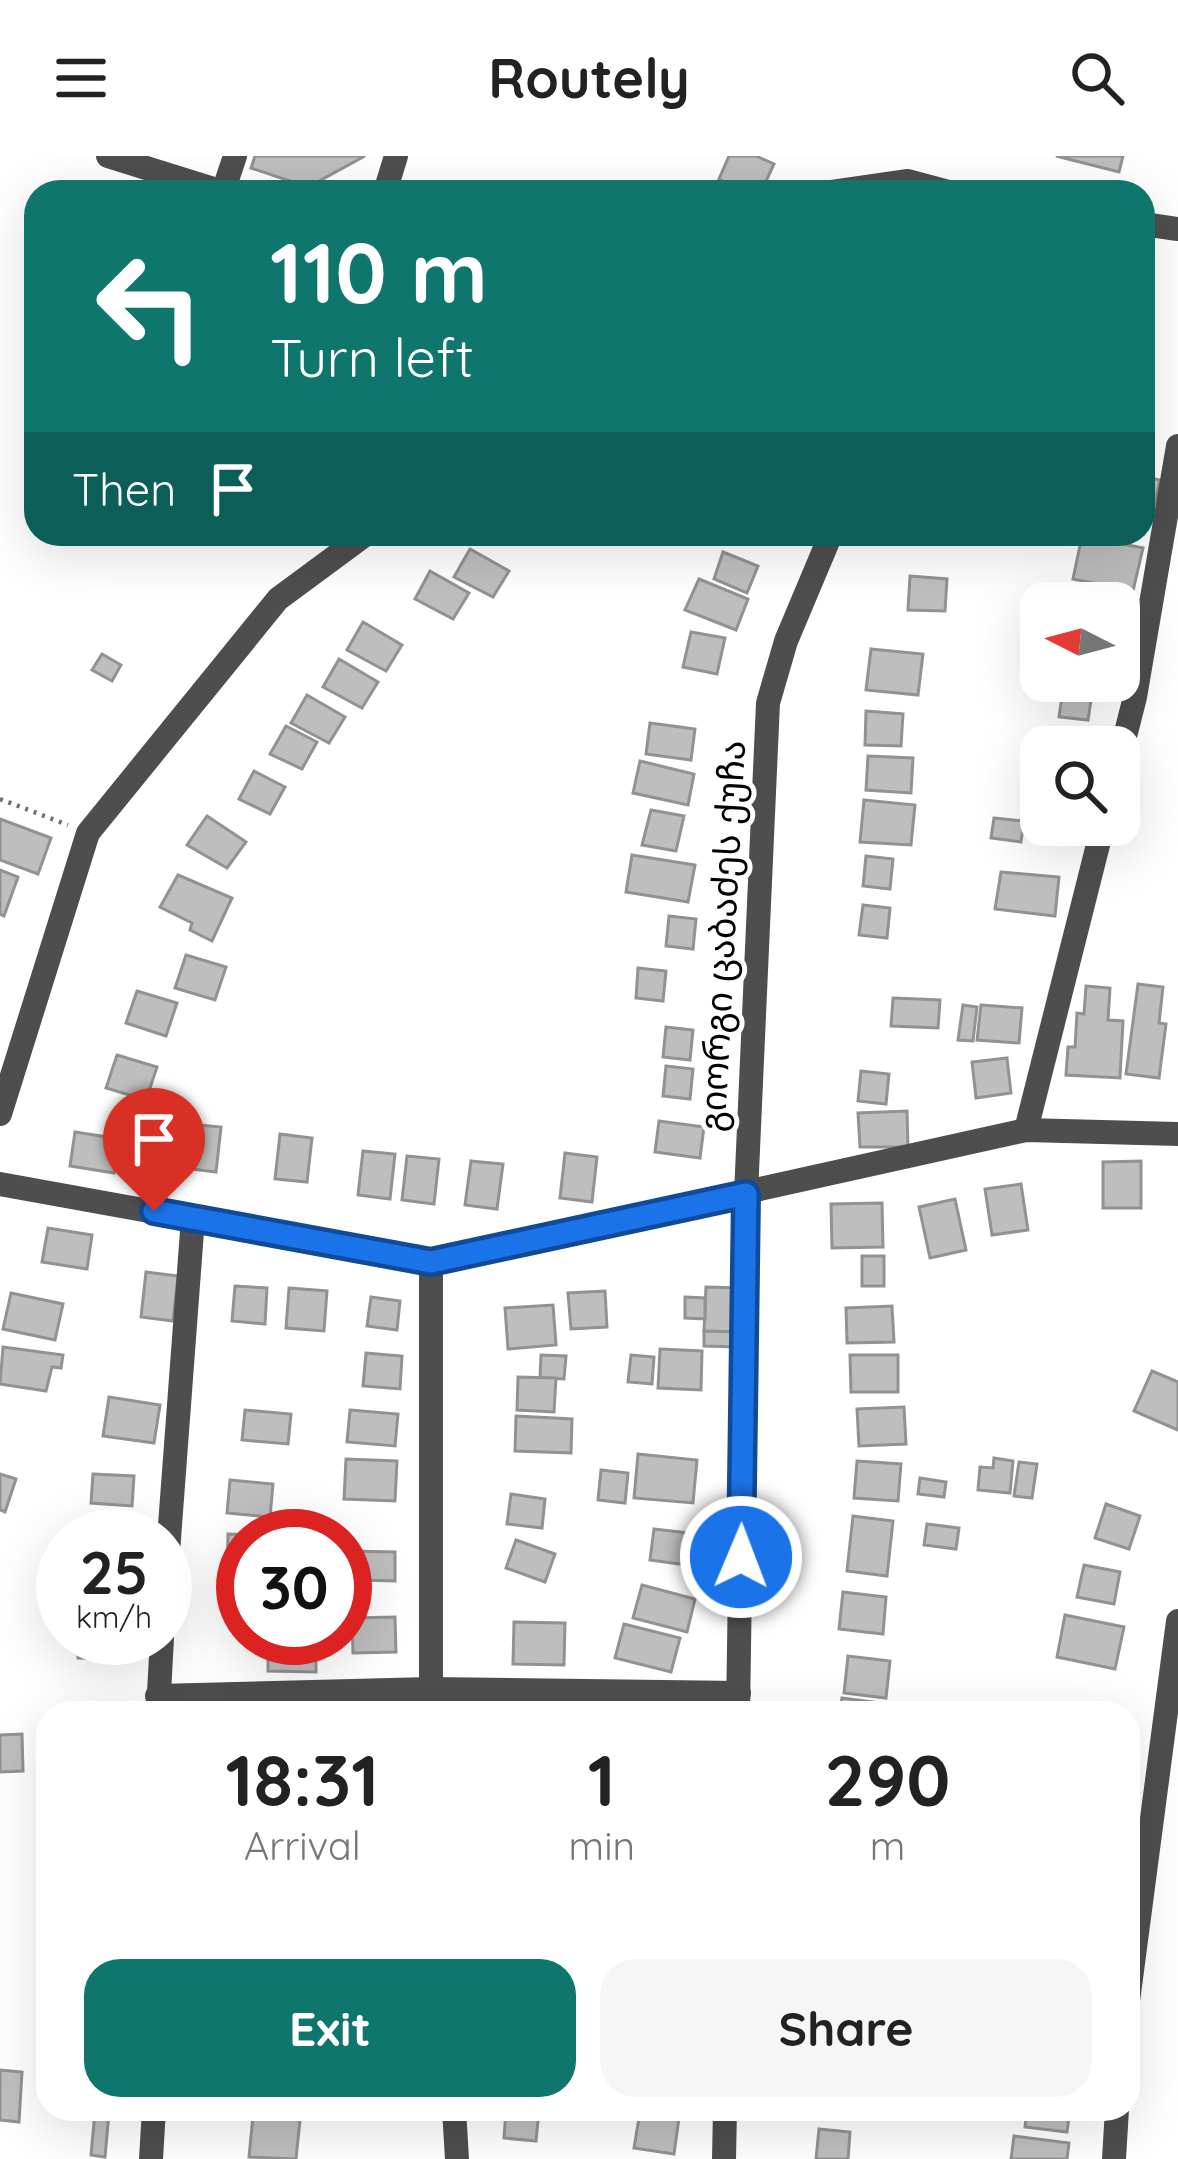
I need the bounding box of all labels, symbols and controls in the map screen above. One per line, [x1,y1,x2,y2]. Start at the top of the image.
text: Routely [488,44,690,112]
icon: menu [48,45,114,111]
icon: search [1064,45,1130,111]
text: 110 m [270,219,488,324]
icon: left [72,228,228,384]
text: Turn left [270,323,474,391]
icon: arrive [200,456,266,522]
text: Then [72,461,176,517]
north arrow [1020,582,1140,702]
map controls [1020,582,1140,846]
button: search [1020,726,1140,846]
street label: გიორგი ცაბაძეს ქუჩა [689,739,754,1133]
pin [103,1088,205,1211]
icon: arrive [121,1106,187,1172]
position arrow [678,1494,804,1620]
speed limit sign: 30 [216,1509,372,1665]
text: 25 [80,1534,148,1609]
text: km/h [76,1598,152,1636]
text: 18:31 [225,1734,379,1824]
text: 1 [588,1734,616,1824]
text: 290 [824,1734,951,1824]
text: Arrival [244,1821,361,1870]
text: min [569,1821,635,1870]
text: m [870,1821,905,1870]
button: Exit [84,1959,576,2097]
button: Share [600,1959,1092,2097]

